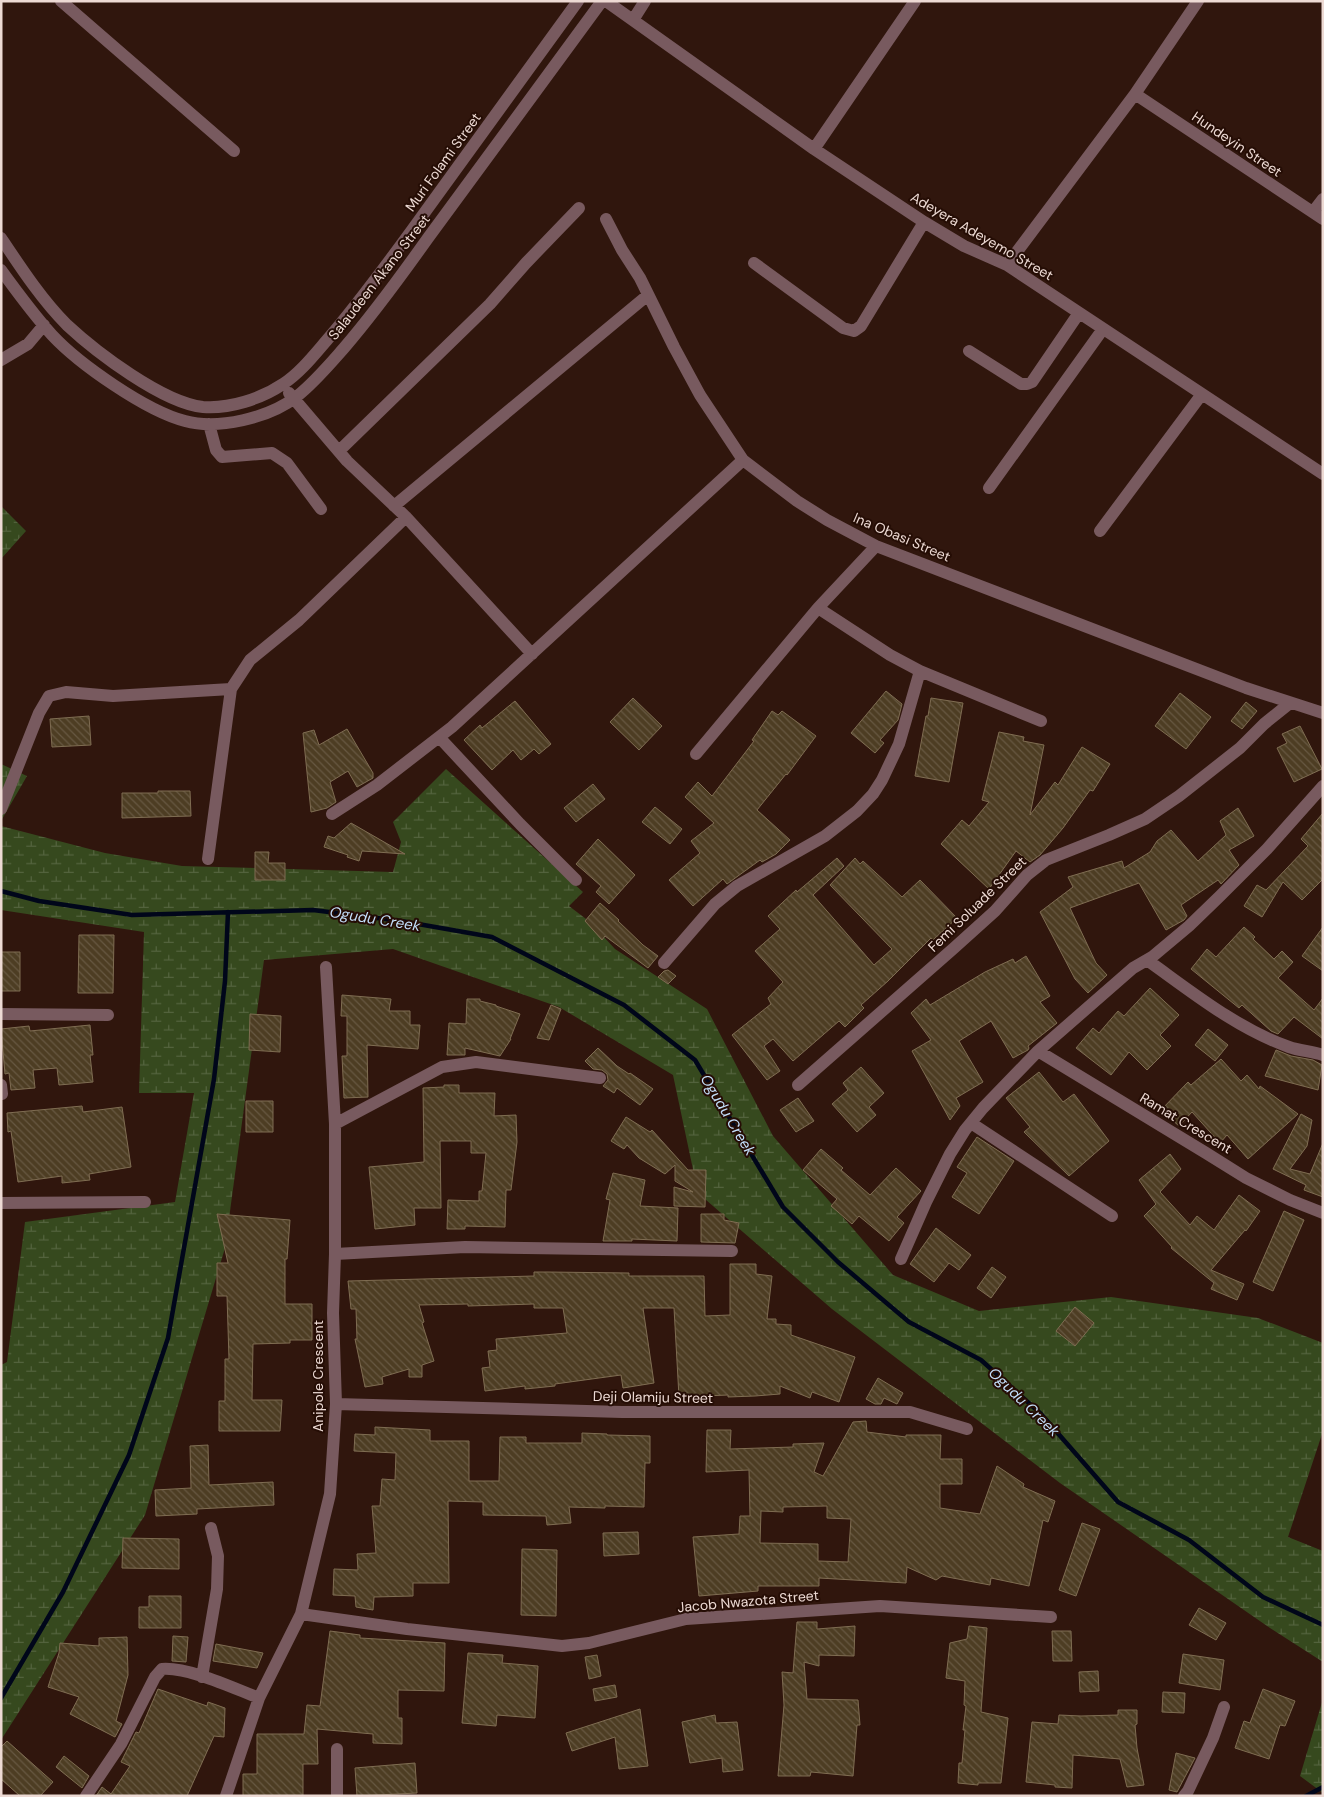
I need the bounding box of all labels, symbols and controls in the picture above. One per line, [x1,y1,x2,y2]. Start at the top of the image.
street label: Hundeyin Street [1189,107,1285,181]
street label: Muri Folami Street [401,109,485,215]
street label: Adeyera Adeyemo Street [908,188,1056,284]
street label: Salaudeen Akano Street [324,211,434,343]
street label: Ina Obasi Street [851,508,953,566]
street label: Femi Soluade Street [924,852,1030,956]
water label: Ogudu Creek [328,902,422,936]
water label: Ogudu Creek [696,1071,760,1160]
street label: Ramat Crescent [1137,1088,1235,1158]
street label: Anipole Crescent [309,1320,327,1432]
water label: Ogudu Creek [984,1363,1064,1441]
street label: Deji Olamiju Street [593,1387,713,1407]
street label: Jacob Nwazota Street [676,1586,820,1616]

